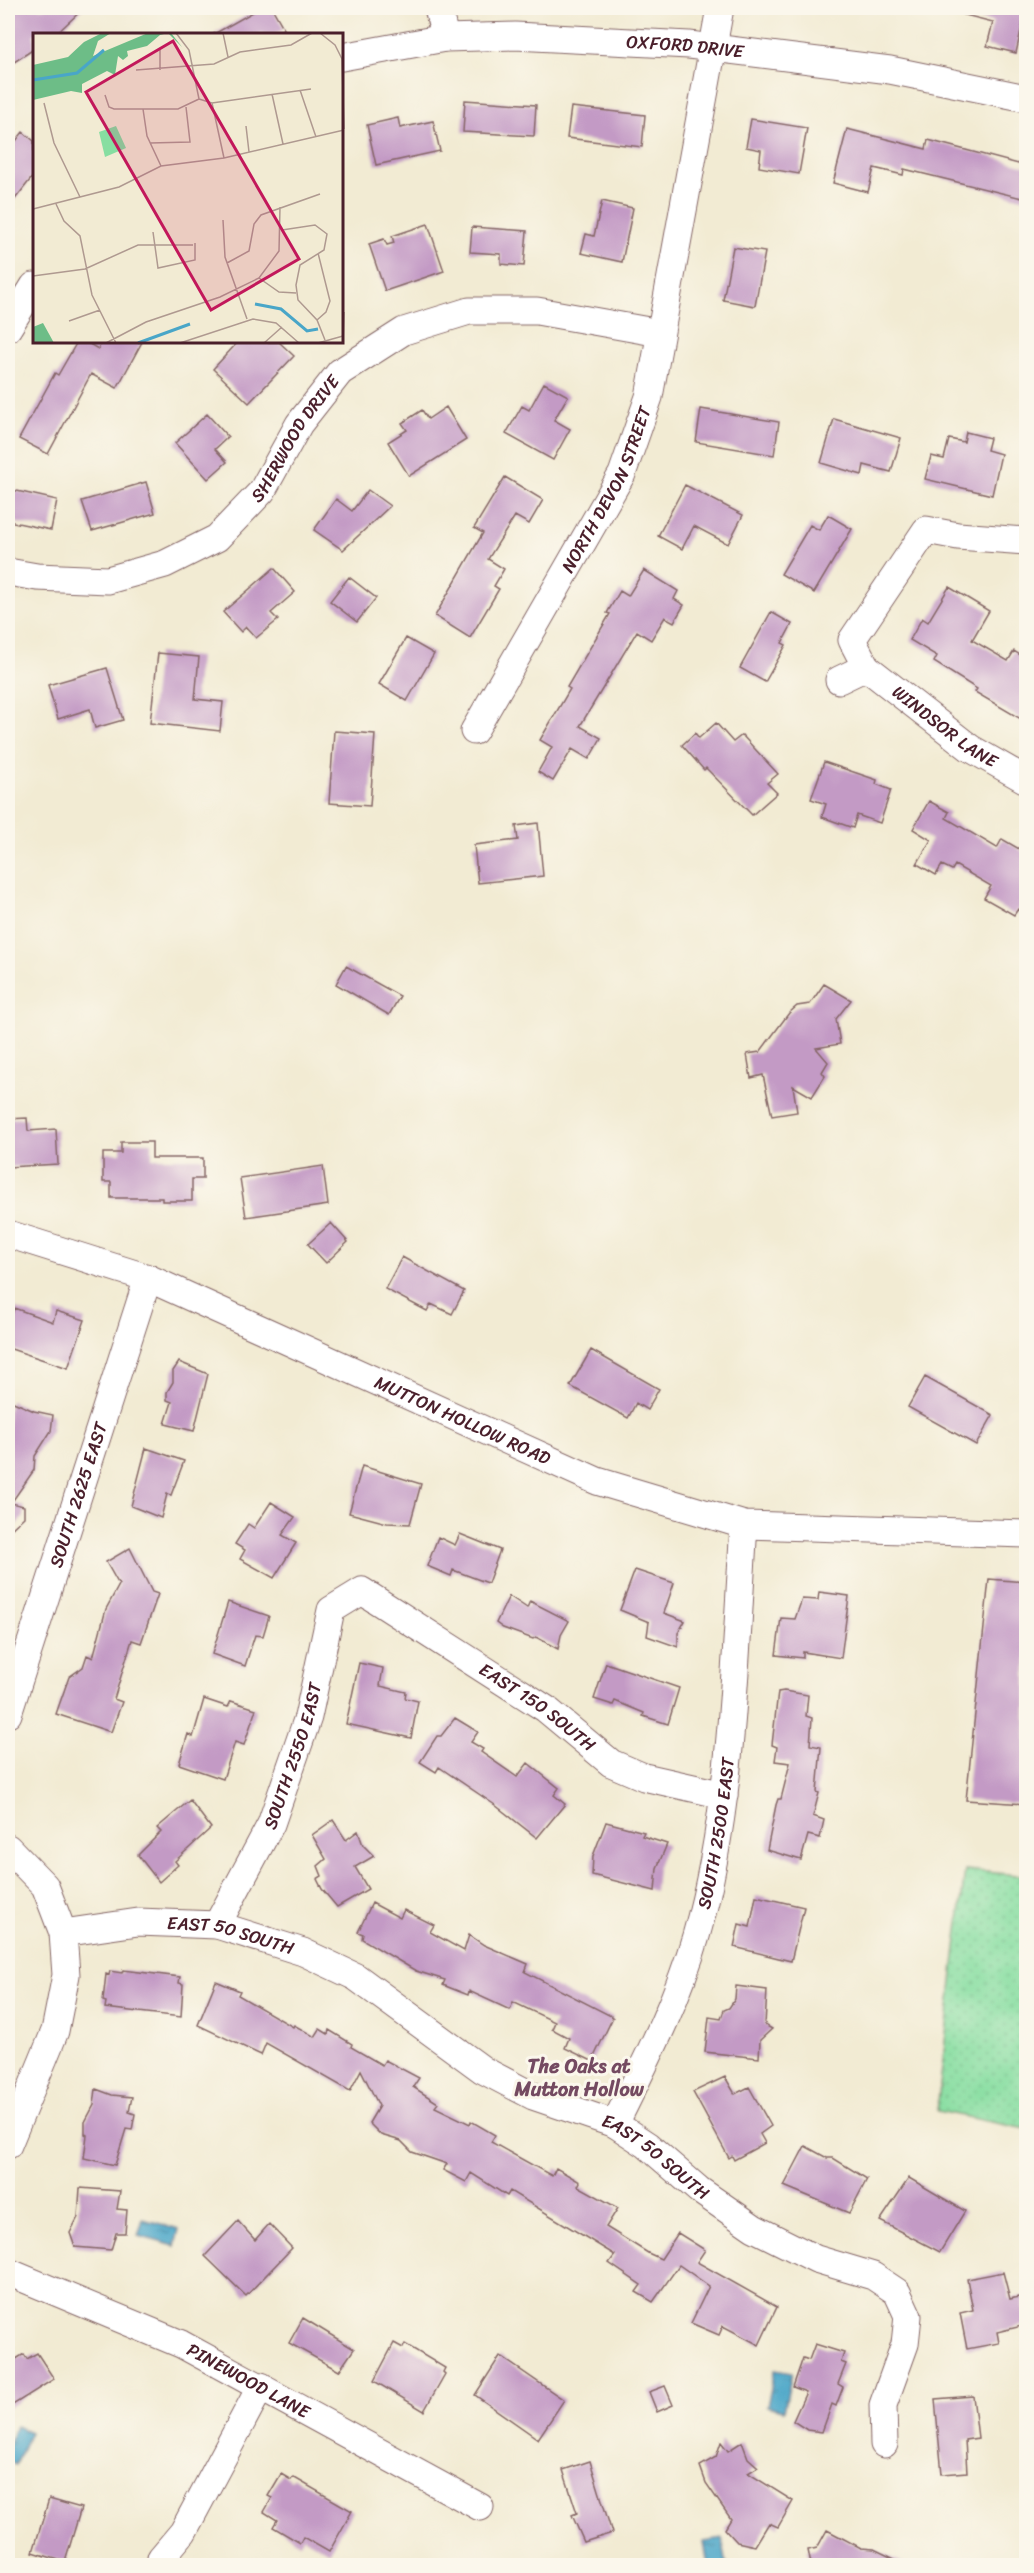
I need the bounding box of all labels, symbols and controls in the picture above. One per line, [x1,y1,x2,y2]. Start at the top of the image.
street label: OXFORD DRIVE [625,26,746,68]
inset map [33,33,344,344]
street label: SHERWOOD DRIVE [243,367,349,510]
street label: NORTH DEVON STREET [552,401,661,579]
street label: WINDSOR LANE [885,677,1005,777]
street label: MUTTON HOLLOW ROAD [369,1366,556,1474]
street label: SOUTH 2625 EAST [40,1417,117,1572]
street label: EAST 150 SOUTH [472,1654,603,1760]
street label: SOUTH 2550 EAST [254,1678,331,1834]
street label: SOUTH 2500 EAST [688,1754,744,1912]
street label: EAST 50 SOUTH [166,1907,299,1964]
district label: The Oaks at Mutton Hollow [513,2049,645,2107]
street label: EAST 50 SOUTH [597,2105,717,2209]
street label: PINEWOOD LANE [181,2334,317,2428]

